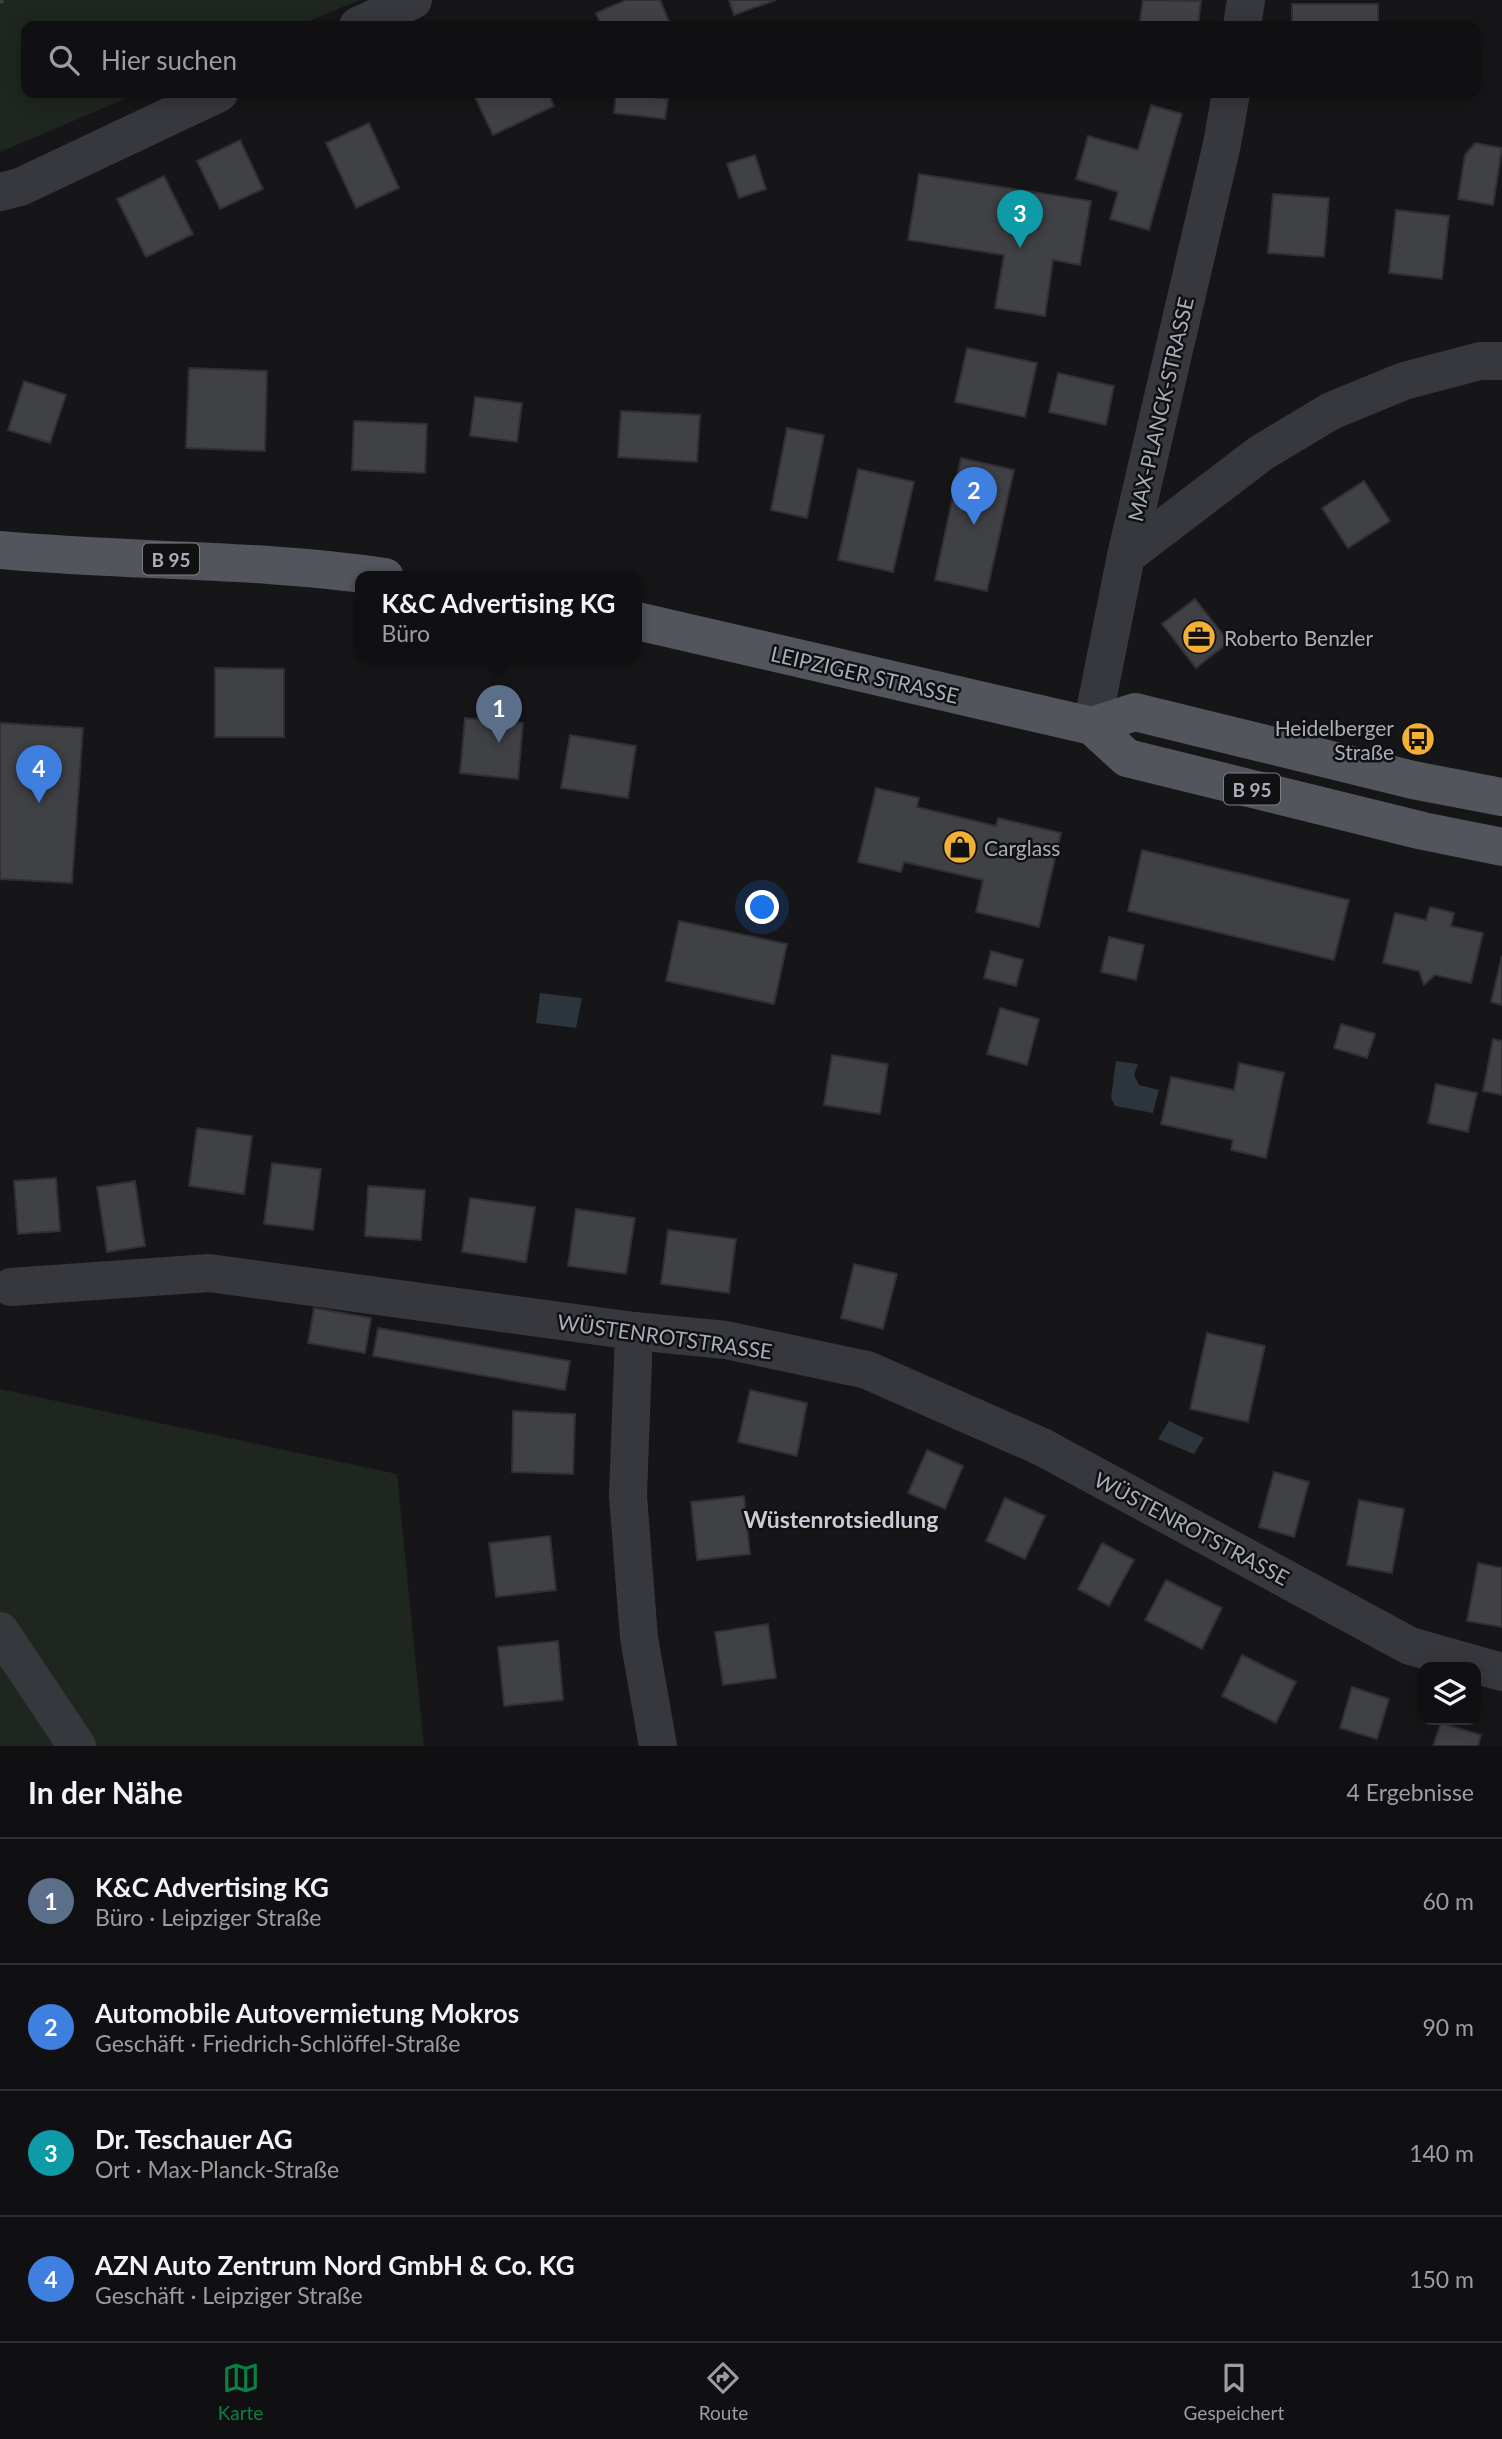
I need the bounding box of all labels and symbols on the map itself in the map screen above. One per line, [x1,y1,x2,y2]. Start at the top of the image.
pin: 3 [997,190,1043,248]
street label: MAX-PLANCK-STRASSE [1122,294,1198,524]
pin: 2 [951,467,997,525]
road number: B 95 [143,544,199,574]
office icon: Roberto Benzler [1180,618,1218,656]
place label: Roberto Benzler [1224,625,1373,650]
street label: LEIPZIGER STRASSE [769,640,961,708]
pin: 1 [476,685,522,743]
place label: Heidelberger Straße [1275,715,1394,764]
bus stop icon: Heidelberger Straße [1399,720,1437,758]
pin: 4 [16,745,62,803]
road number: B 95 [1224,774,1280,804]
shop icon: Carglass [941,828,979,866]
place label: Carglass [984,835,1060,860]
your location [745,890,779,924]
street label: WÜSTENROTSTRASSE [556,1309,774,1363]
street label: WÜSTENROTSTRASSE [1090,1466,1294,1590]
district label: Wüstenrotsiedlung [744,1505,938,1533]

